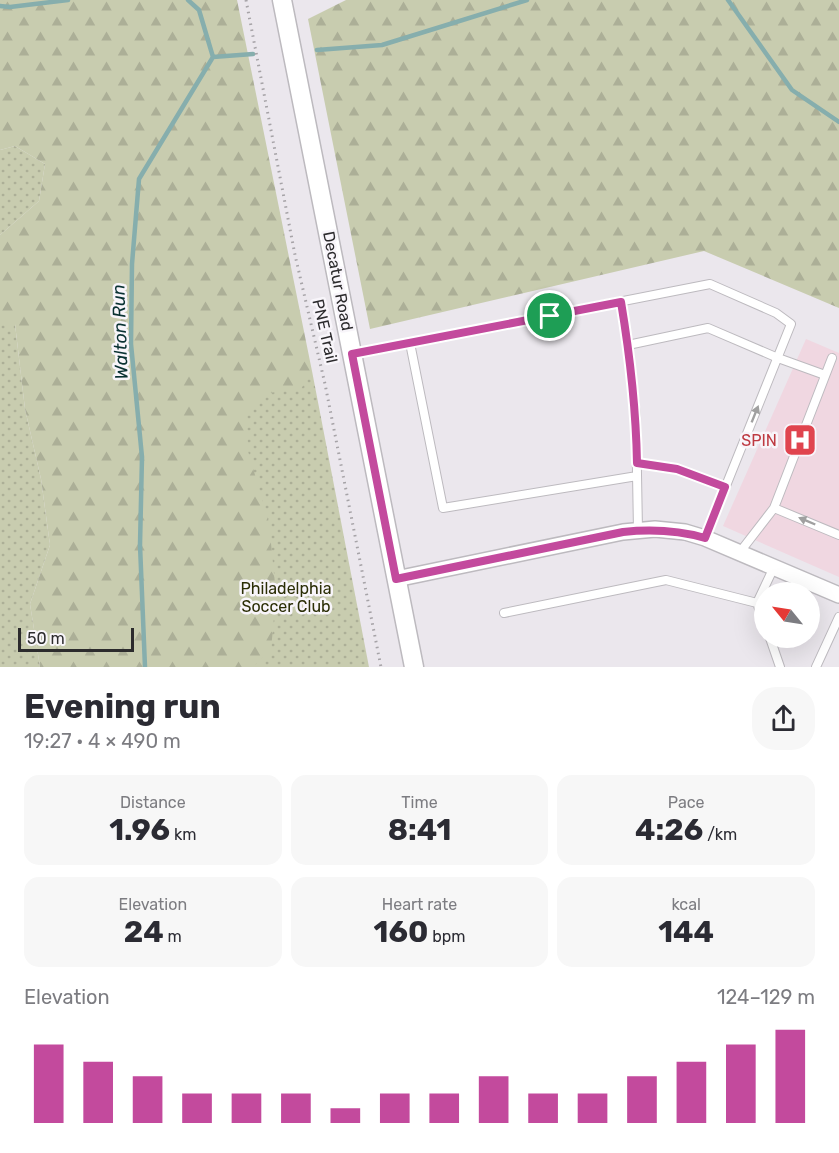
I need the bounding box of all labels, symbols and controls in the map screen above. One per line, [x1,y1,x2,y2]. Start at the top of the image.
street label: Decatur Road [319,230,357,332]
water label: Walton Run [107,284,133,380]
pin [524,290,575,341]
street label: PNE Trail [308,297,342,365]
icon: arrive [533,299,566,332]
one-way arrow [750,404,760,422]
hospital icon: SPIN [782,422,818,458]
place label: SPIN [741,431,777,450]
one-way arrow [797,516,815,526]
park label: Philadelphia Soccer Club [241,579,331,616]
north arrow [754,582,820,648]
map controls [754,582,820,648]
scale bar [18,625,134,652]
text: 50 m [27,629,65,648]
text: Evening run [24,687,221,726]
button: share [752,687,815,750]
text: 19:27 · 4 × 490 m [24,729,181,753]
text: Distance [120,793,186,812]
text: Time [401,793,438,812]
text: Pace [668,793,705,812]
text: 1.96 [109,812,170,848]
text: 8:41 [388,812,451,848]
text: 4:26 [635,812,703,848]
text: km [170,825,196,844]
text: /km [703,825,737,844]
text: Elevation [119,895,187,914]
text: Heart rate [382,895,457,914]
text: kcal [671,895,701,914]
text: 24 [124,914,164,950]
text: 160 [373,914,428,950]
text: 144 [658,914,714,950]
text: m [164,927,182,946]
text: bpm [428,927,466,946]
text: Elevation [24,985,110,1009]
text: 124–129 m [717,985,815,1009]

